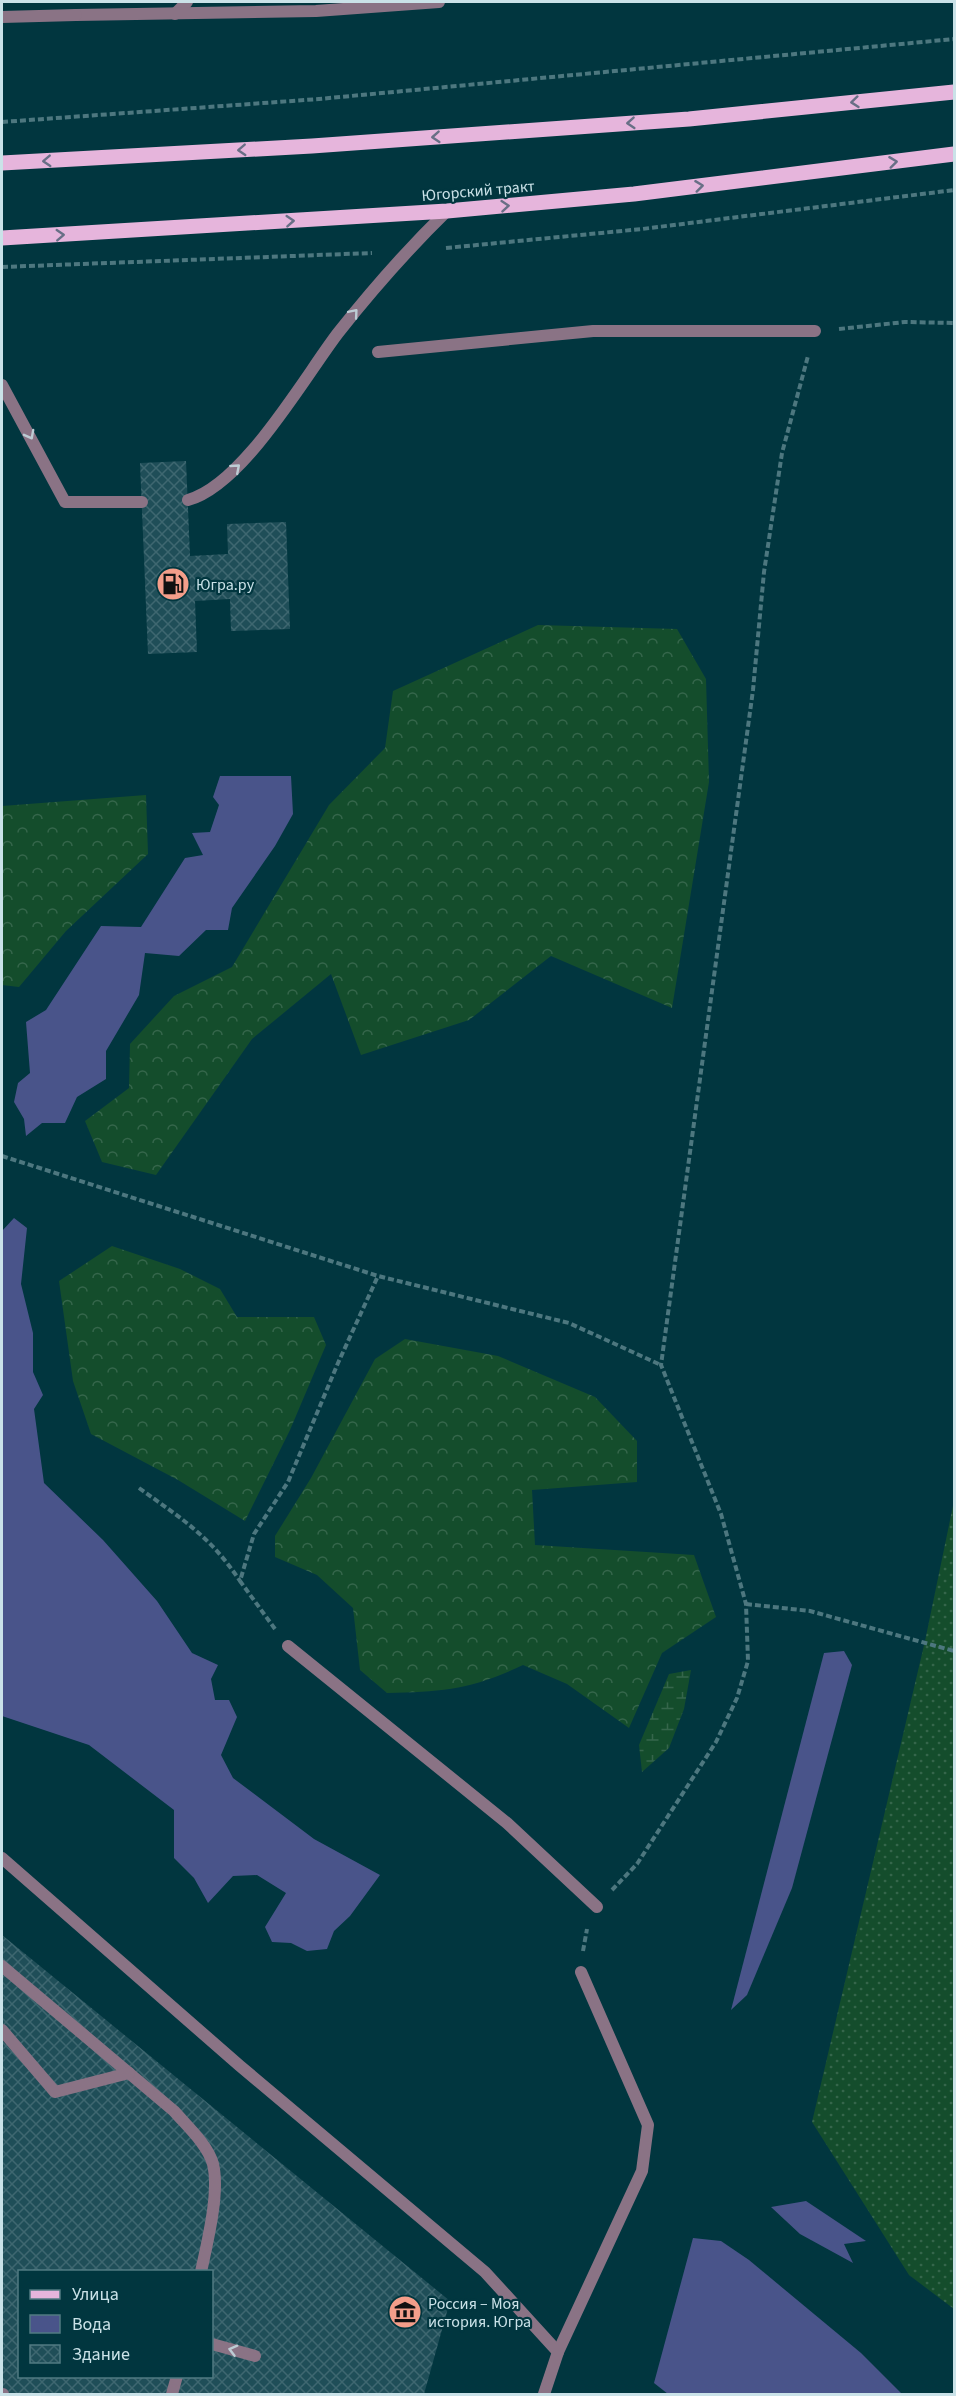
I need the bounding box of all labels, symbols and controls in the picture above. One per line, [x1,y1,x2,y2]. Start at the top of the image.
one-way arrow [850,95,859,108]
one-way arrow [626,116,635,129]
one-way arrow [432,130,441,143]
one-way arrow [237,144,246,157]
one-way arrow [42,154,51,167]
one-way arrow [888,156,897,169]
street label: Югорский тракт [421,175,536,207]
one-way arrow [695,180,704,193]
one-way arrow [501,199,510,212]
one-way arrow [285,215,294,228]
one-way arrow [55,228,64,241]
one-way arrow [347,309,358,320]
one-way arrow [23,429,35,440]
one-way arrow [229,464,240,475]
fuel station icon: Югра.ру [155,566,191,602]
place label: Югра.ру [196,574,255,596]
legend [18,2270,213,2378]
text: Улица [72,2282,119,2307]
place label: Россия – Моя история. Югра [428,2293,531,2333]
museum icon: Россия – Моя история. Югра [387,2294,423,2330]
text: Вода [72,2312,111,2337]
text: Здание [72,2342,130,2367]
one-way arrow [228,2345,239,2357]

